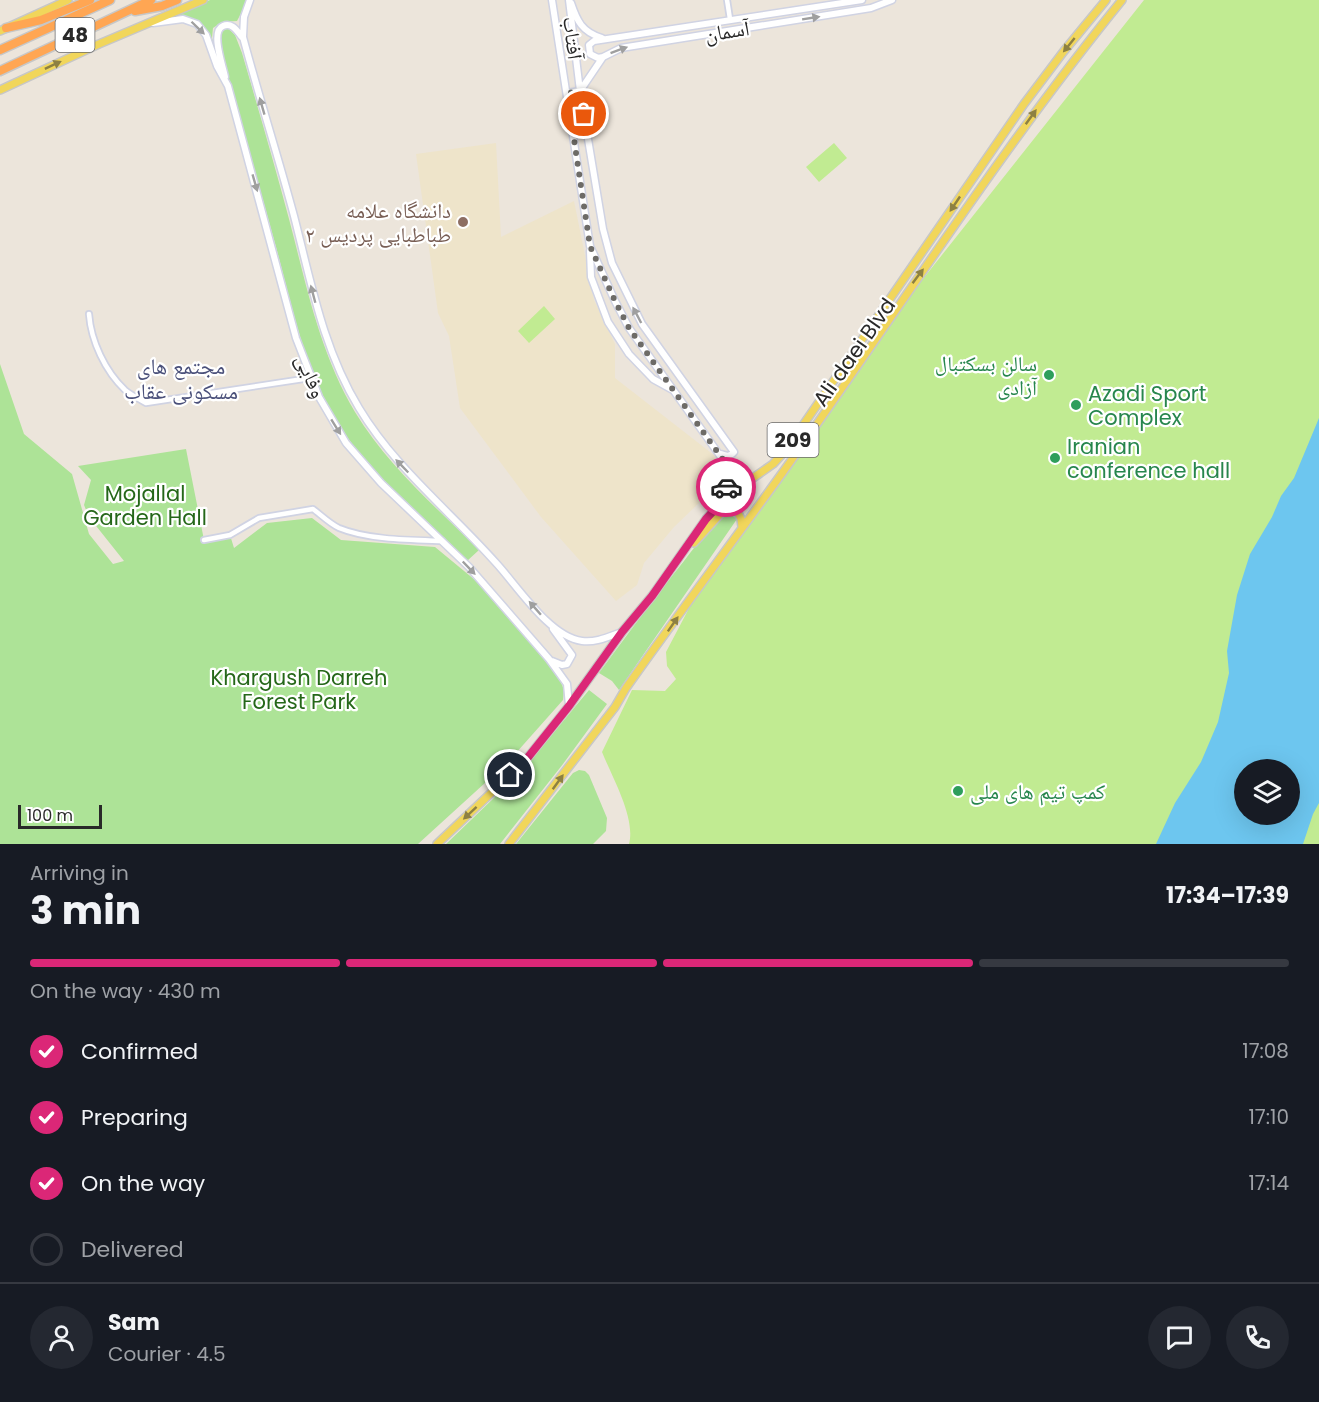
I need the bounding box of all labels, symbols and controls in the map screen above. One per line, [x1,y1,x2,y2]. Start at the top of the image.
street label: آسمان [702,13,752,49]
one-way arrow [802,13,821,22]
street label: آفتاب [556,15,590,62]
road number: 48 [56,18,94,52]
one-way arrow [191,21,206,35]
one-way arrow [1063,37,1076,52]
one-way arrow [610,44,628,54]
one-way arrow [44,60,61,69]
pin [558,88,609,139]
one-way arrow [257,97,266,115]
icon: bag [567,97,600,130]
one-way arrow [1025,110,1037,126]
one-way arrow [250,174,260,192]
one-way arrow [949,195,961,211]
place label: دانشگاه علامه طباطبایی پردیس ۲ [305,196,451,249]
marker: دانشگاه علامه طباطبایی پردیس ۲ [456,215,470,229]
one-way arrow [912,269,924,284]
one-way arrow [308,285,318,303]
street label: Ali daei Blvd [806,292,902,412]
one-way arrow [632,306,642,323]
street label: وفایی [289,349,333,403]
place label: سالن بسکتبال آزادی [935,349,1038,402]
district label: مجتمع های مسکونی عقاب [124,351,238,407]
marker: سالن بسکتبال آزادی [1042,368,1056,382]
place label: Azadi Sport Complex [1088,379,1206,432]
marker: Azadi Sport Complex [1069,398,1083,412]
one-way arrow [330,418,341,435]
road number: 209 [768,423,818,457]
place label: Iranian conference hall [1067,432,1230,485]
marker: Iranian conference hall [1048,451,1062,465]
courier [696,457,756,517]
one-way arrow [395,459,409,473]
icon: car [710,471,743,504]
park label: Mojallal Garden Hall [83,479,207,532]
one-way arrow [462,560,476,575]
one-way arrow [529,601,542,616]
one-way arrow [667,617,679,633]
park label: Khargush Darreh Forest Park [211,663,387,716]
pin [484,749,535,800]
icon: home [493,758,526,791]
map controls [1234,759,1300,825]
button: layers [1234,759,1300,825]
one-way arrow [552,774,564,790]
place label: کمپ تیم های ملی [970,777,1106,806]
marker: کمپ تیم های ملی [951,784,965,798]
scale bar [18,802,102,830]
text: 100 m [27,804,73,827]
one-way arrow [463,806,478,820]
text: Arriving in [30,859,129,887]
text: 17:34–17:39 [1166,880,1289,911]
text: 3 min [30,883,141,938]
text: On the way · 430 m [30,977,221,1005]
icon: check [30,1035,63,1068]
text: Confirmed [81,1036,198,1067]
text: 17:08 [1242,1037,1289,1065]
icon: check [30,1101,63,1134]
text: Preparing [81,1102,188,1133]
text: 17:10 [1248,1103,1289,1131]
icon: check [30,1167,63,1200]
text: On the way [81,1168,205,1199]
text: 17:14 [1248,1169,1289,1197]
text: Delivered [81,1234,184,1265]
button: person [30,1306,93,1369]
button: chat [1148,1306,1211,1369]
button: phone [1226,1306,1289,1369]
text: Sam [108,1307,160,1338]
text: Courier · 4.5 [108,1340,226,1368]

